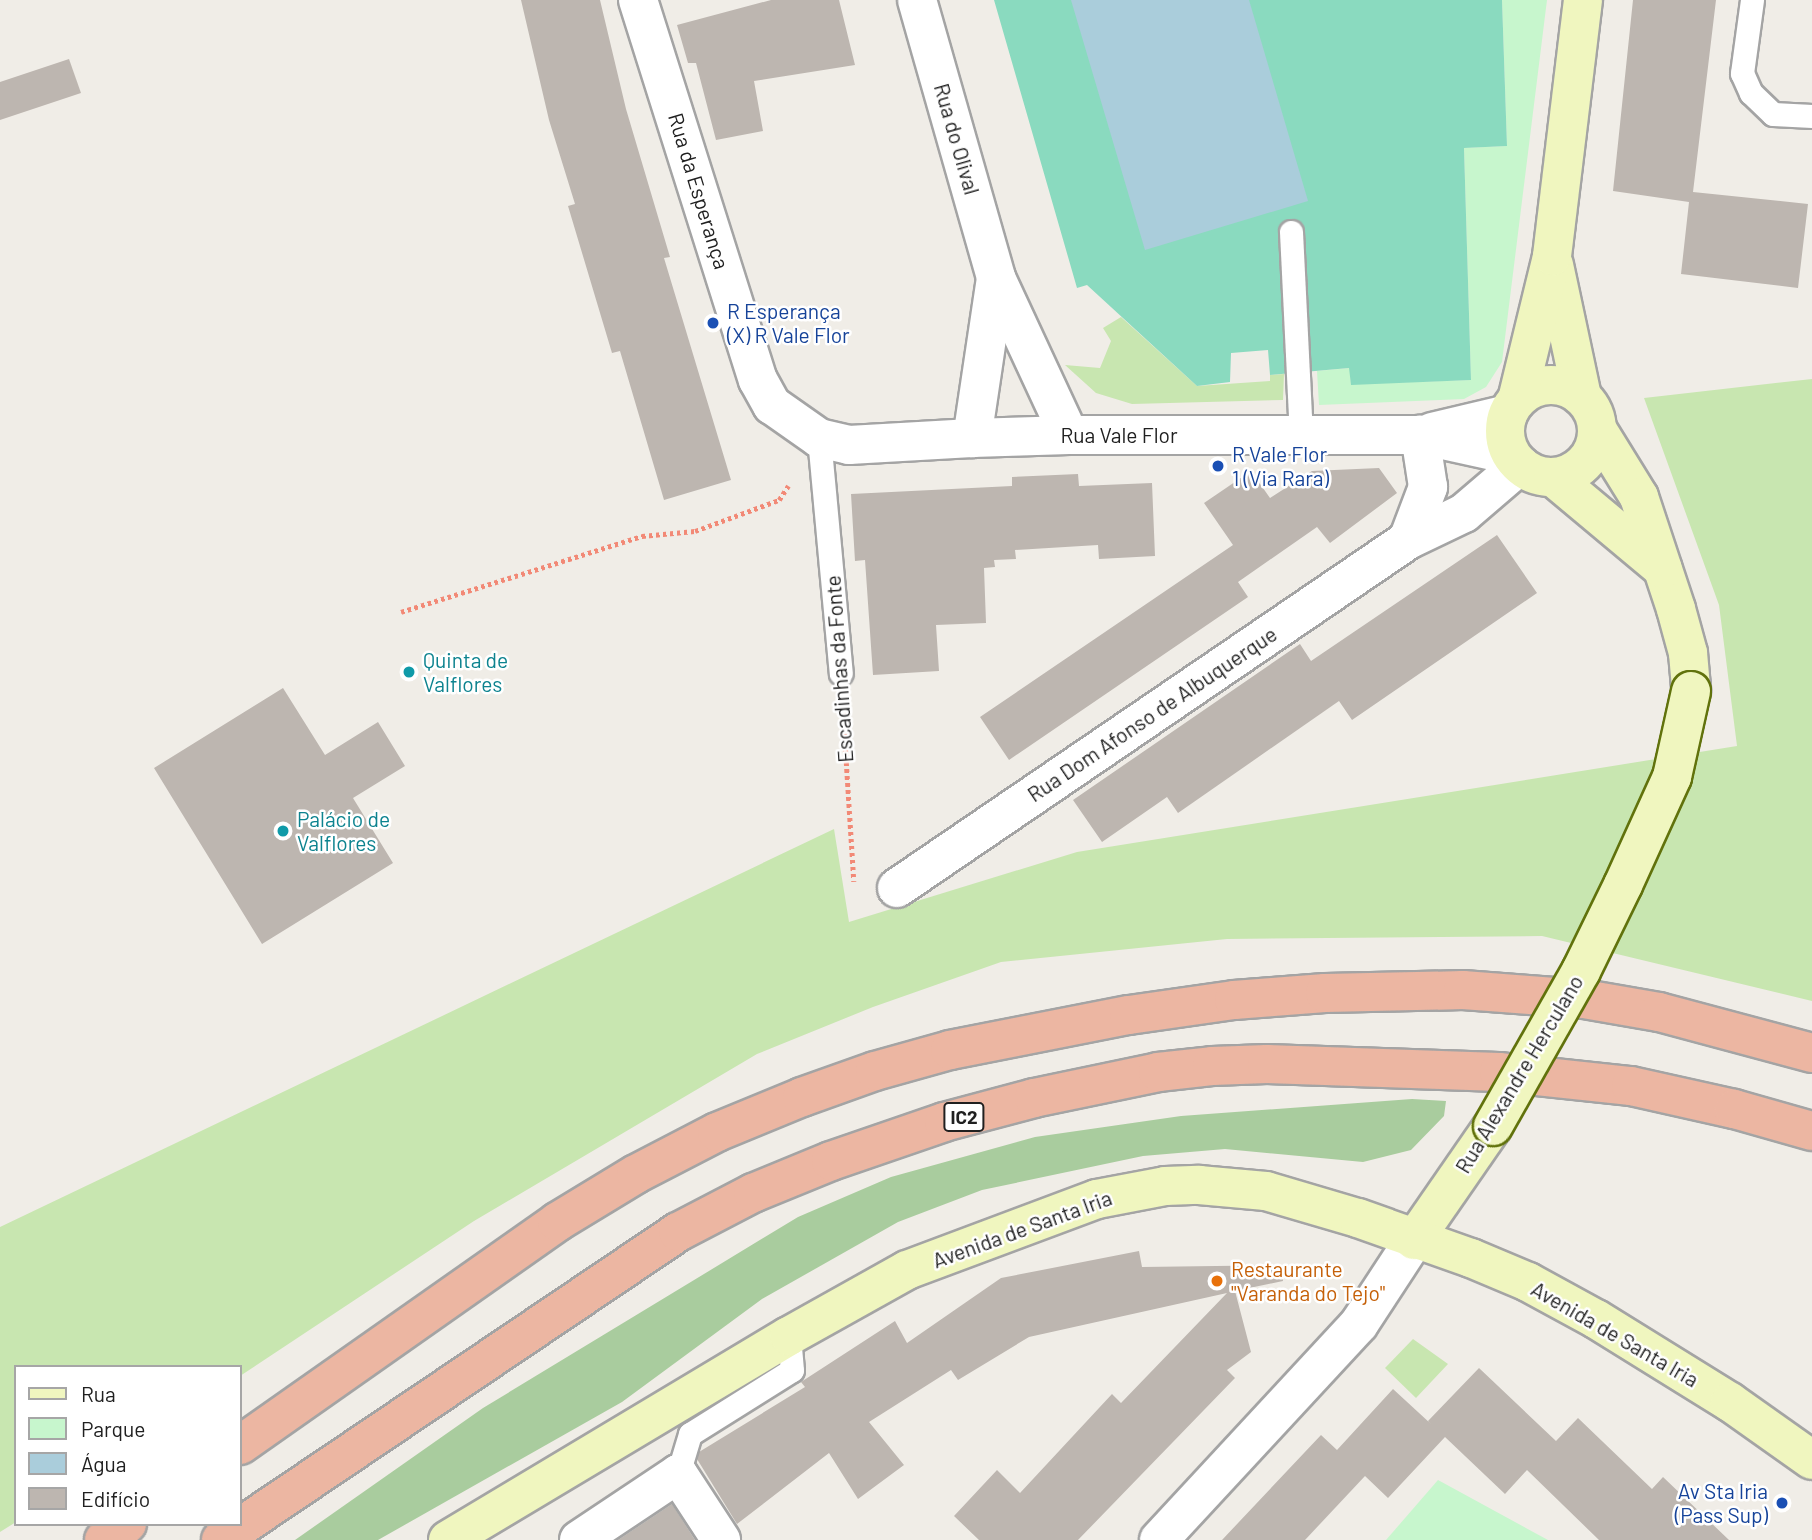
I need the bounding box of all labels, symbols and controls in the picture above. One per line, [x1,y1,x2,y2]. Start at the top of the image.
street label: Rua do Olival [929,80,985,198]
street label: Rua da Esperança [663,110,735,272]
place label: R Esperança (X) R Vale Flor [727,298,850,348]
marker: R Esperança (X) R Vale Flor [705,315,721,331]
street label: Rua Vale Flor [1060,422,1178,448]
place label: R Vale Flor 1 (Via Rara) [1232,441,1329,491]
marker: R Vale Flor 1 (Via Rara) [1210,458,1226,474]
street label: Escadinhas da Fonte [820,575,858,763]
street label: Rua Dom Afonso de Albuquerque [1023,621,1281,807]
place label: Quinta de Valflores [423,647,508,697]
marker: Quinta de Valflores [401,664,417,680]
place label: Palácio de Valflores [297,806,390,856]
marker: Palácio de Valflores [275,823,291,839]
street label: Rua Alexandre Herculano [1450,970,1588,1178]
road number: IC2 [943,1102,985,1133]
street label: Avenida de Santa Iria [929,1185,1115,1273]
place label: Restaurante "Varanda do Tejo" [1231,1256,1385,1306]
marker: Restaurante "Varanda do Tejo" [1209,1273,1225,1289]
street label: Avenida de Santa Iria [1527,1276,1703,1392]
legend [14,1365,242,1526]
text: Rua [81,1381,116,1406]
text: Parque [81,1416,146,1441]
text: Água [81,1451,127,1476]
place label: Av Sta Iria (Pass Sup) [1675,1478,1768,1528]
text: Edifício [81,1486,150,1511]
marker: Av Sta Iria (Pass Sup) [1774,1495,1790,1511]

